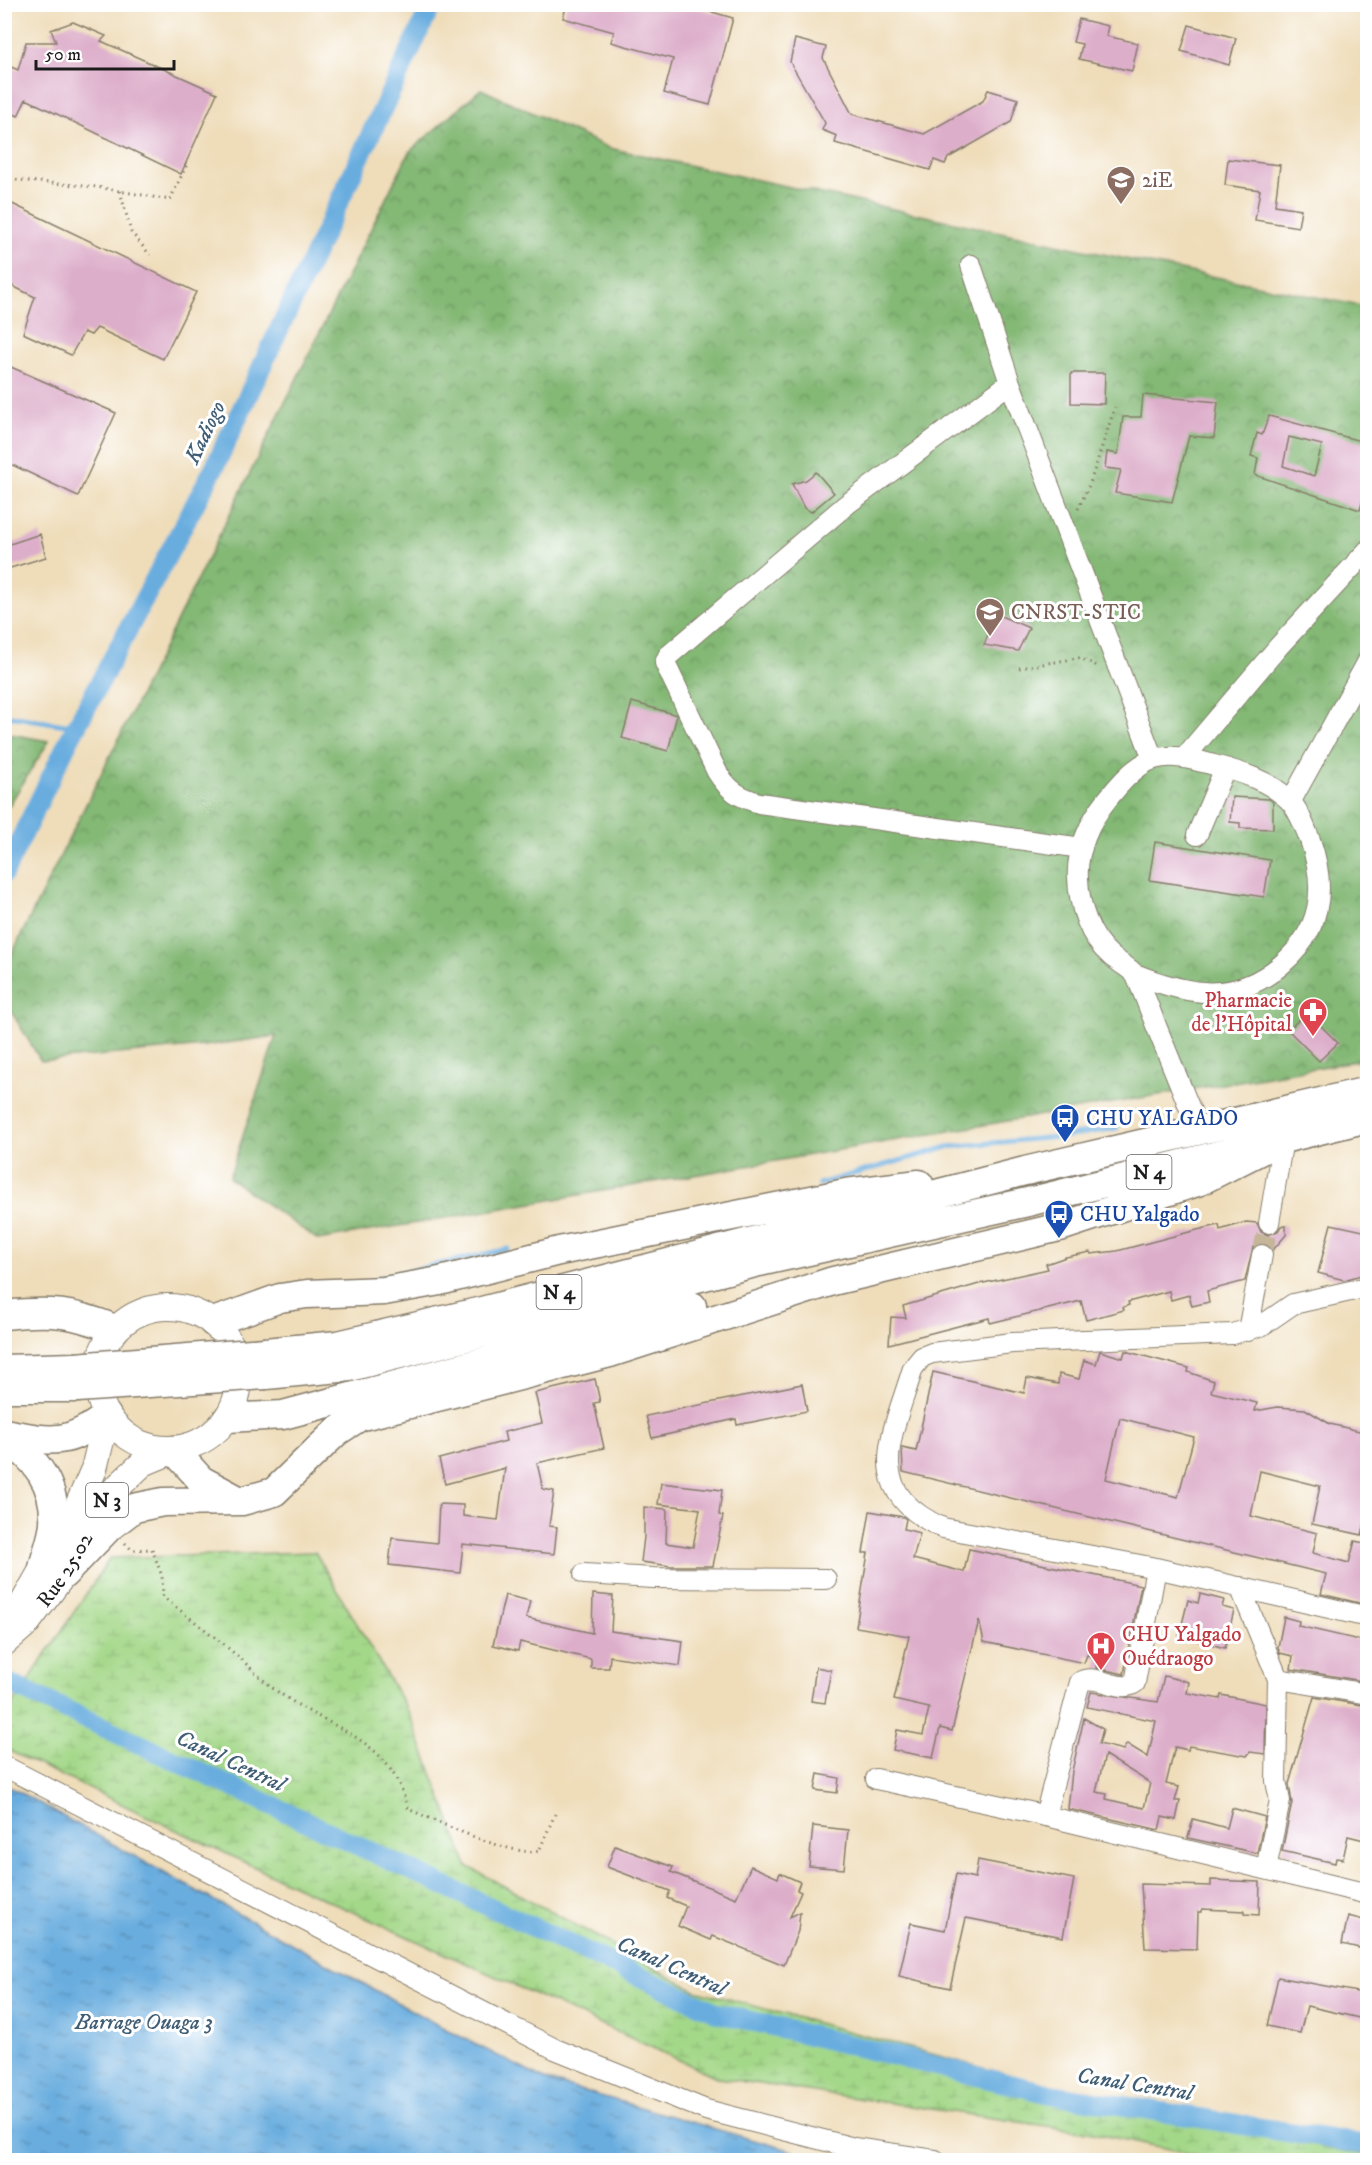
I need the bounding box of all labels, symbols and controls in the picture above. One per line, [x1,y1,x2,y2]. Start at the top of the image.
scale bar [36,33,174,71]
text: 50 m [45,44,81,66]
school or university icon: 2iE [1105,164,1137,206]
place label: 2iE [1142,168,1173,194]
water label: Kadiogo [178,397,232,469]
school or university icon: CNRST-STIC [974,596,1006,638]
place label: CNRST-STIC [1011,600,1141,626]
place label: Pharmacie de l'Hôpital [1191,988,1293,1038]
pharmacy icon: Pharmacie de l'Hôpital [1297,996,1329,1038]
bus stop icon: CHU YALGADO [1049,1102,1081,1144]
place label: CHU YALGADO [1086,1106,1238,1132]
road number: N 4 [1126,1155,1172,1189]
bus stop icon: CHU Yalgado [1043,1198,1075,1240]
place label: CHU Yalgado [1080,1202,1199,1228]
road number: N 4 [536,1275,582,1309]
road number: N 3 [86,1483,128,1517]
street label: Rue 25.02 [32,1527,99,1613]
place label: CHU Yalgado Ouédraogo [1122,1622,1241,1672]
hospital icon: CHU Yalgado Ouédraogo [1085,1630,1117,1672]
water label: Canal Central [172,1724,291,1799]
water label: Canal Central [613,1930,732,2003]
water label: Barrage Ouaga 3 [74,2009,213,2036]
water label: Canal Central [1075,2062,1197,2107]

